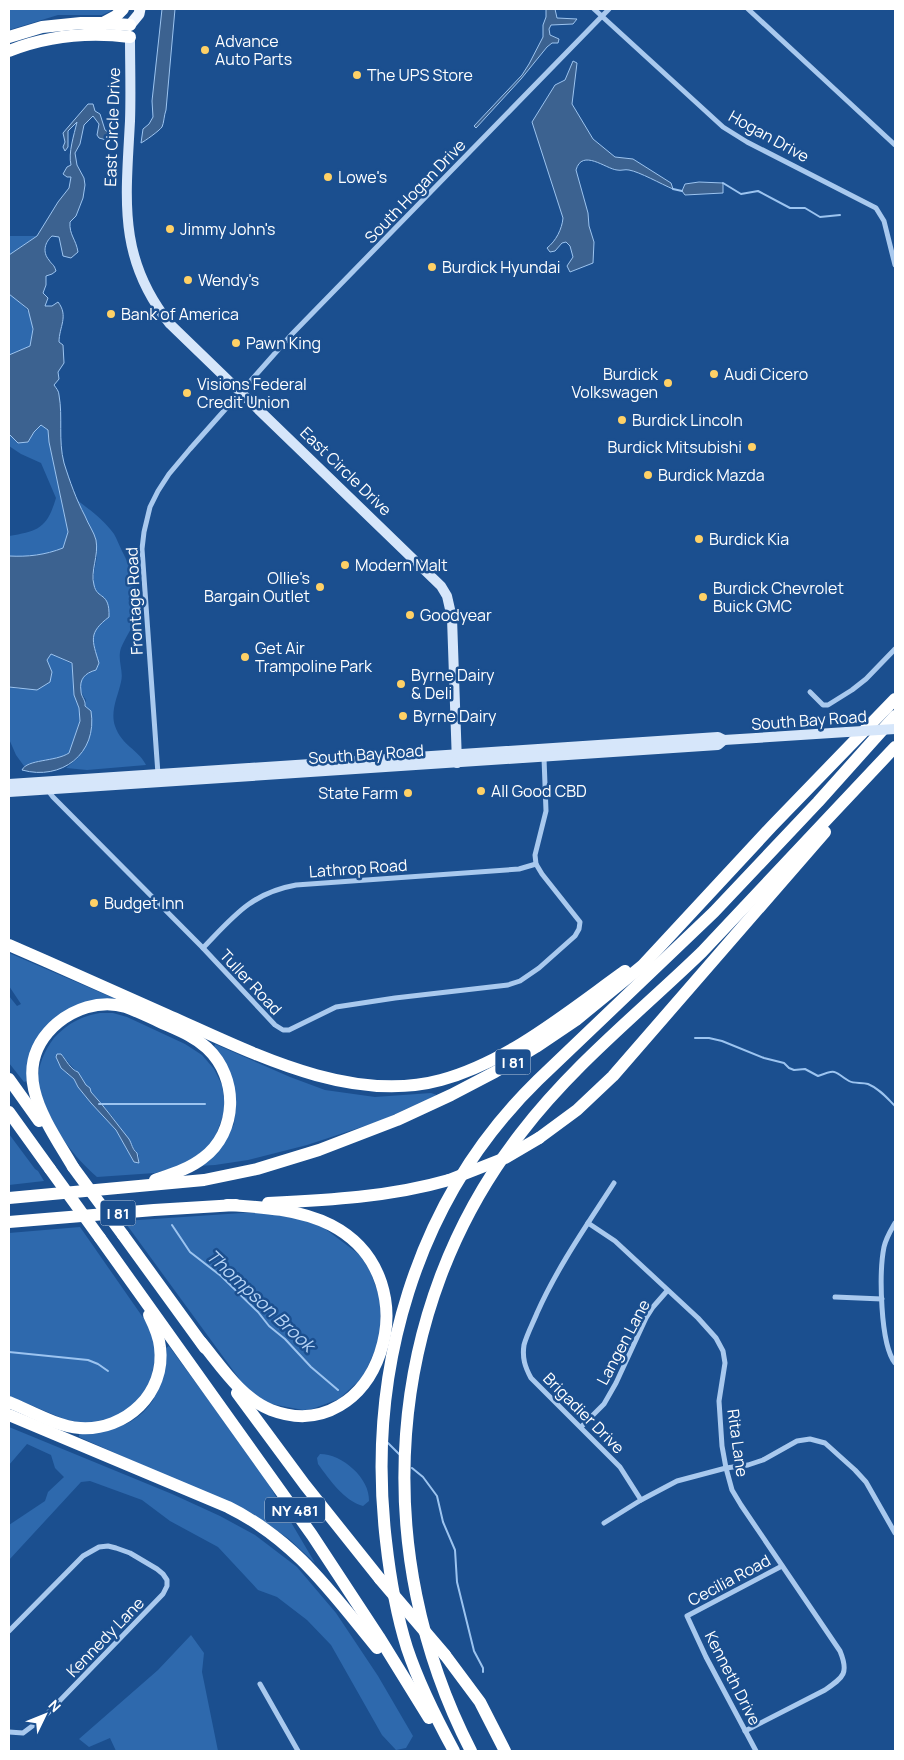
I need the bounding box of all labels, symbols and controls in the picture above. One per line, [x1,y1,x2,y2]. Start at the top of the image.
place label: Advance Auto Parts [215,30,292,70]
marker: Advance Auto Parts [199,44,211,56]
place label: The UPS Store [367,64,473,86]
street label: East Circle Drive [99,67,125,187]
marker: The UPS Store [351,69,363,81]
street label: Hogan Drive [725,105,813,167]
street label: South Hogan Drive [360,134,470,248]
place label: Lowe's [338,166,387,188]
marker: Lowe's [322,171,334,183]
place label: Jimmy John's [180,218,275,240]
marker: Jimmy John's [164,223,176,235]
place label: Burdick Hyundai [442,256,561,278]
marker: Burdick Hyundai [426,261,438,273]
place label: Wendy's [198,269,259,291]
marker: Wendy's [182,274,194,286]
place label: Bank of America [121,303,239,325]
marker: Bank of America [105,308,117,320]
place label: Pawn King [246,332,321,354]
marker: Pawn King [230,337,242,349]
place label: Burdick Volkswagen [571,363,659,403]
place label: Audi Cicero [724,363,808,385]
marker: Audi Cicero [708,368,720,380]
place label: Visions Federal Credit Union [197,373,307,413]
marker: Burdick Volkswagen [662,377,674,389]
marker: Visions Federal Credit Union [181,387,193,399]
place label: Burdick Lincoln [632,409,743,431]
marker: Burdick Lincoln [616,414,628,426]
street label: East Circle Drive [296,422,396,520]
place label: Burdick Mitsubishi [608,436,742,458]
marker: Burdick Mitsubishi [746,441,758,453]
place label: Burdick Mazda [658,464,765,486]
marker: Burdick Mazda [642,469,654,481]
place label: Burdick Kia [709,528,789,550]
marker: Burdick Kia [693,533,705,545]
street label: Frontage Road [120,547,148,655]
place label: Modern Malt [355,554,448,576]
marker: Modern Malt [339,559,351,571]
place label: Ollie's Bargain Outlet [204,567,310,607]
place label: Burdick Chevrolet Buick GMC [713,577,844,617]
marker: Ollie's Bargain Outlet [314,581,326,593]
marker: Burdick Chevrolet Buick GMC [697,591,709,603]
place label: Goodyear [420,604,492,626]
marker: Goodyear [404,609,416,621]
place label: Get Air Trampoline Park [255,637,373,677]
marker: Get Air Trampoline Park [239,651,251,663]
place label: Byrne Dairy & Deli [411,664,495,704]
marker: Byrne Dairy & Deli [395,678,407,690]
place label: Byrne Dairy [413,705,497,727]
street label: South Bay Road [751,705,867,735]
marker: Byrne Dairy [397,710,409,722]
street label: South Bay Road [308,739,424,769]
place label: All Good CBD [491,780,587,802]
place label: State Farm [318,782,398,804]
marker: All Good CBD [475,785,487,797]
marker: State Farm [402,787,414,799]
street label: Lathrop Road [308,854,408,882]
place label: Budget Inn [104,892,184,914]
marker: Budget Inn [88,897,100,909]
street label: Tuller Road [215,945,287,1019]
road number: I 81 [496,1050,530,1074]
road number: I 81 [100,1200,136,1226]
water label: Thompson Brook [202,1244,323,1359]
street label: Langen Lane [591,1295,655,1389]
street label: Brigadier Drive [539,1368,629,1458]
street label: Rita Lane [722,1408,754,1478]
road number: NY 481 [265,1498,325,1522]
street label: Cecilia Road [684,1549,774,1611]
street label: Kennedy Lane [61,1592,149,1682]
street label: Kenneth Drive [700,1627,766,1729]
north arrow [20,1690,70,1740]
text: N [44,1696,65,1716]

